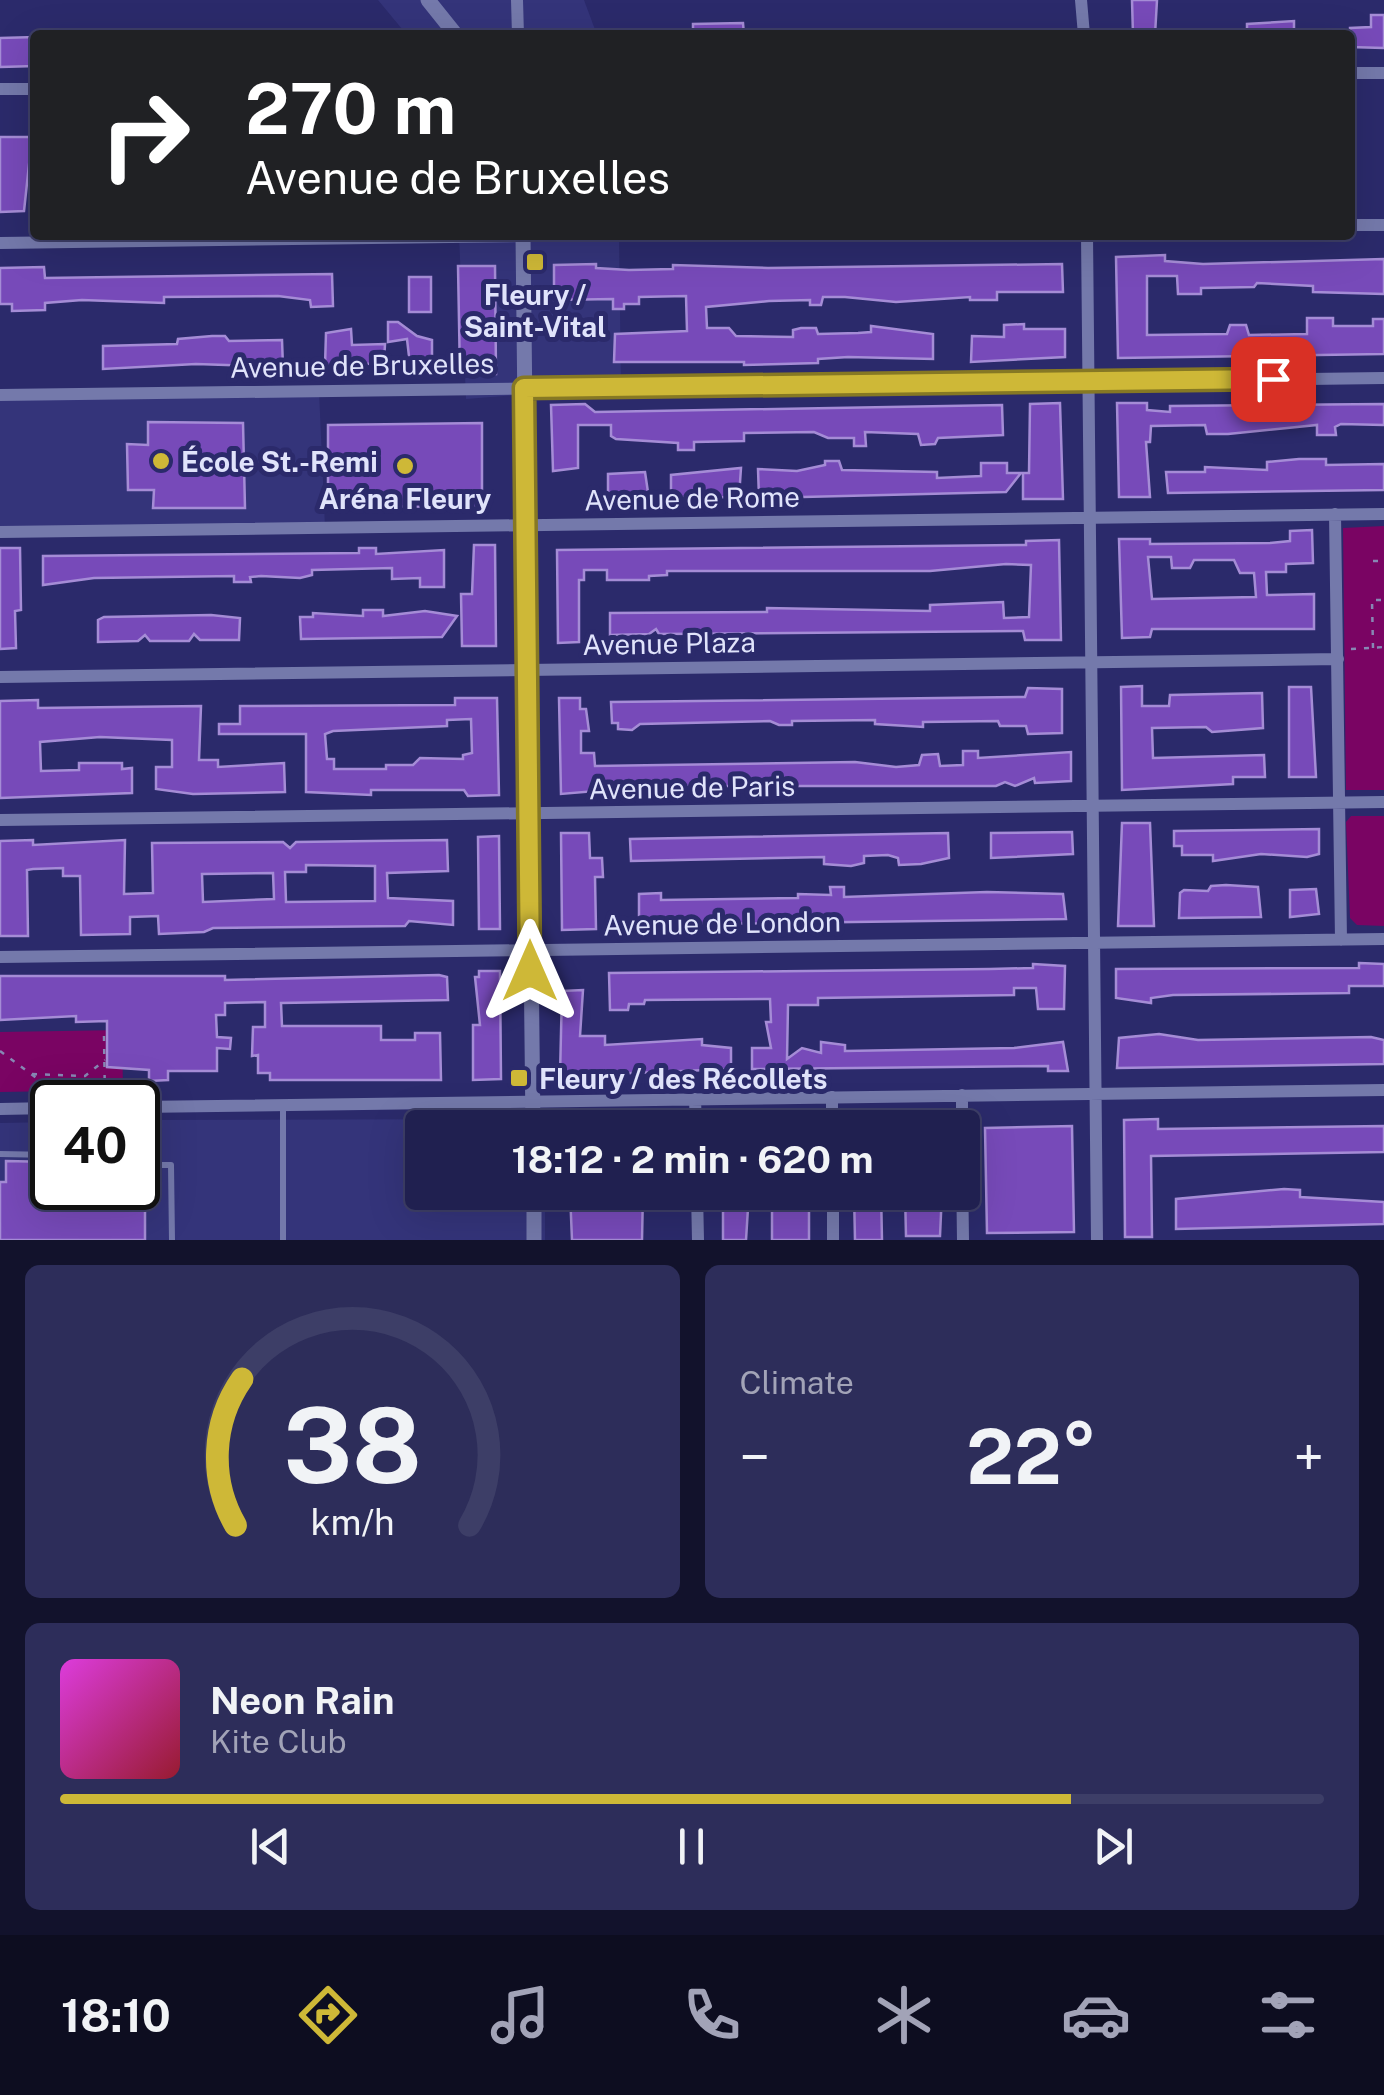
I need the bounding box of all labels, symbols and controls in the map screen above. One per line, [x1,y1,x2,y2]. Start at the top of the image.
text: 270 m [245,67,456,150]
icon: right [80,70,210,200]
text: Avenue de Bruxelles [245,151,670,204]
marker: Fleury / Saint-Vital [524,251,546,273]
place label: Fleury / Saint-Vital [464,278,606,343]
pin [1231,337,1316,422]
street label: Avenue de Bruxelles [229,346,495,384]
icon: arrive [1246,352,1301,407]
place label: École St.-Remi [181,445,378,478]
marker: École St.-Remi [150,450,172,472]
marker: Aréna Fleury [394,455,416,477]
street label: Avenue de Rome [584,480,800,516]
place label: Aréna Fleury [319,482,492,515]
street label: Avenue Plaza [582,625,756,661]
street label: Avenue de Paris [588,769,796,805]
street label: Avenue de London [603,904,841,942]
position arrow [478,919,582,1023]
place label: Fleury / des Récollets [539,1062,828,1095]
marker: Fleury / des Récollets [508,1067,530,1089]
speed limit sign: 40 [30,1080,160,1210]
text: 18:12 · 2 min · 620 m [512,1137,873,1182]
text: Climate [740,1364,854,1401]
text: 38 [283,1384,422,1506]
text: 22° [966,1413,1097,1501]
text: − [740,1425,770,1489]
text: + [1294,1425,1324,1489]
text: km/h [310,1501,394,1543]
text: Neon Rain [210,1678,394,1723]
text: Kite Club [210,1723,347,1760]
icon: previous [243,1819,298,1874]
icon: pause [664,1819,719,1874]
icon: next [1086,1819,1141,1874]
icon: directions [293,1980,363,2050]
icon: music [485,1980,555,2050]
icon: phone [677,1980,747,2050]
icon: climate [869,1980,939,2050]
icon: car [1061,1980,1131,2050]
icon: filters [1253,1980,1323,2050]
text: 18:10 [61,1989,171,2042]

